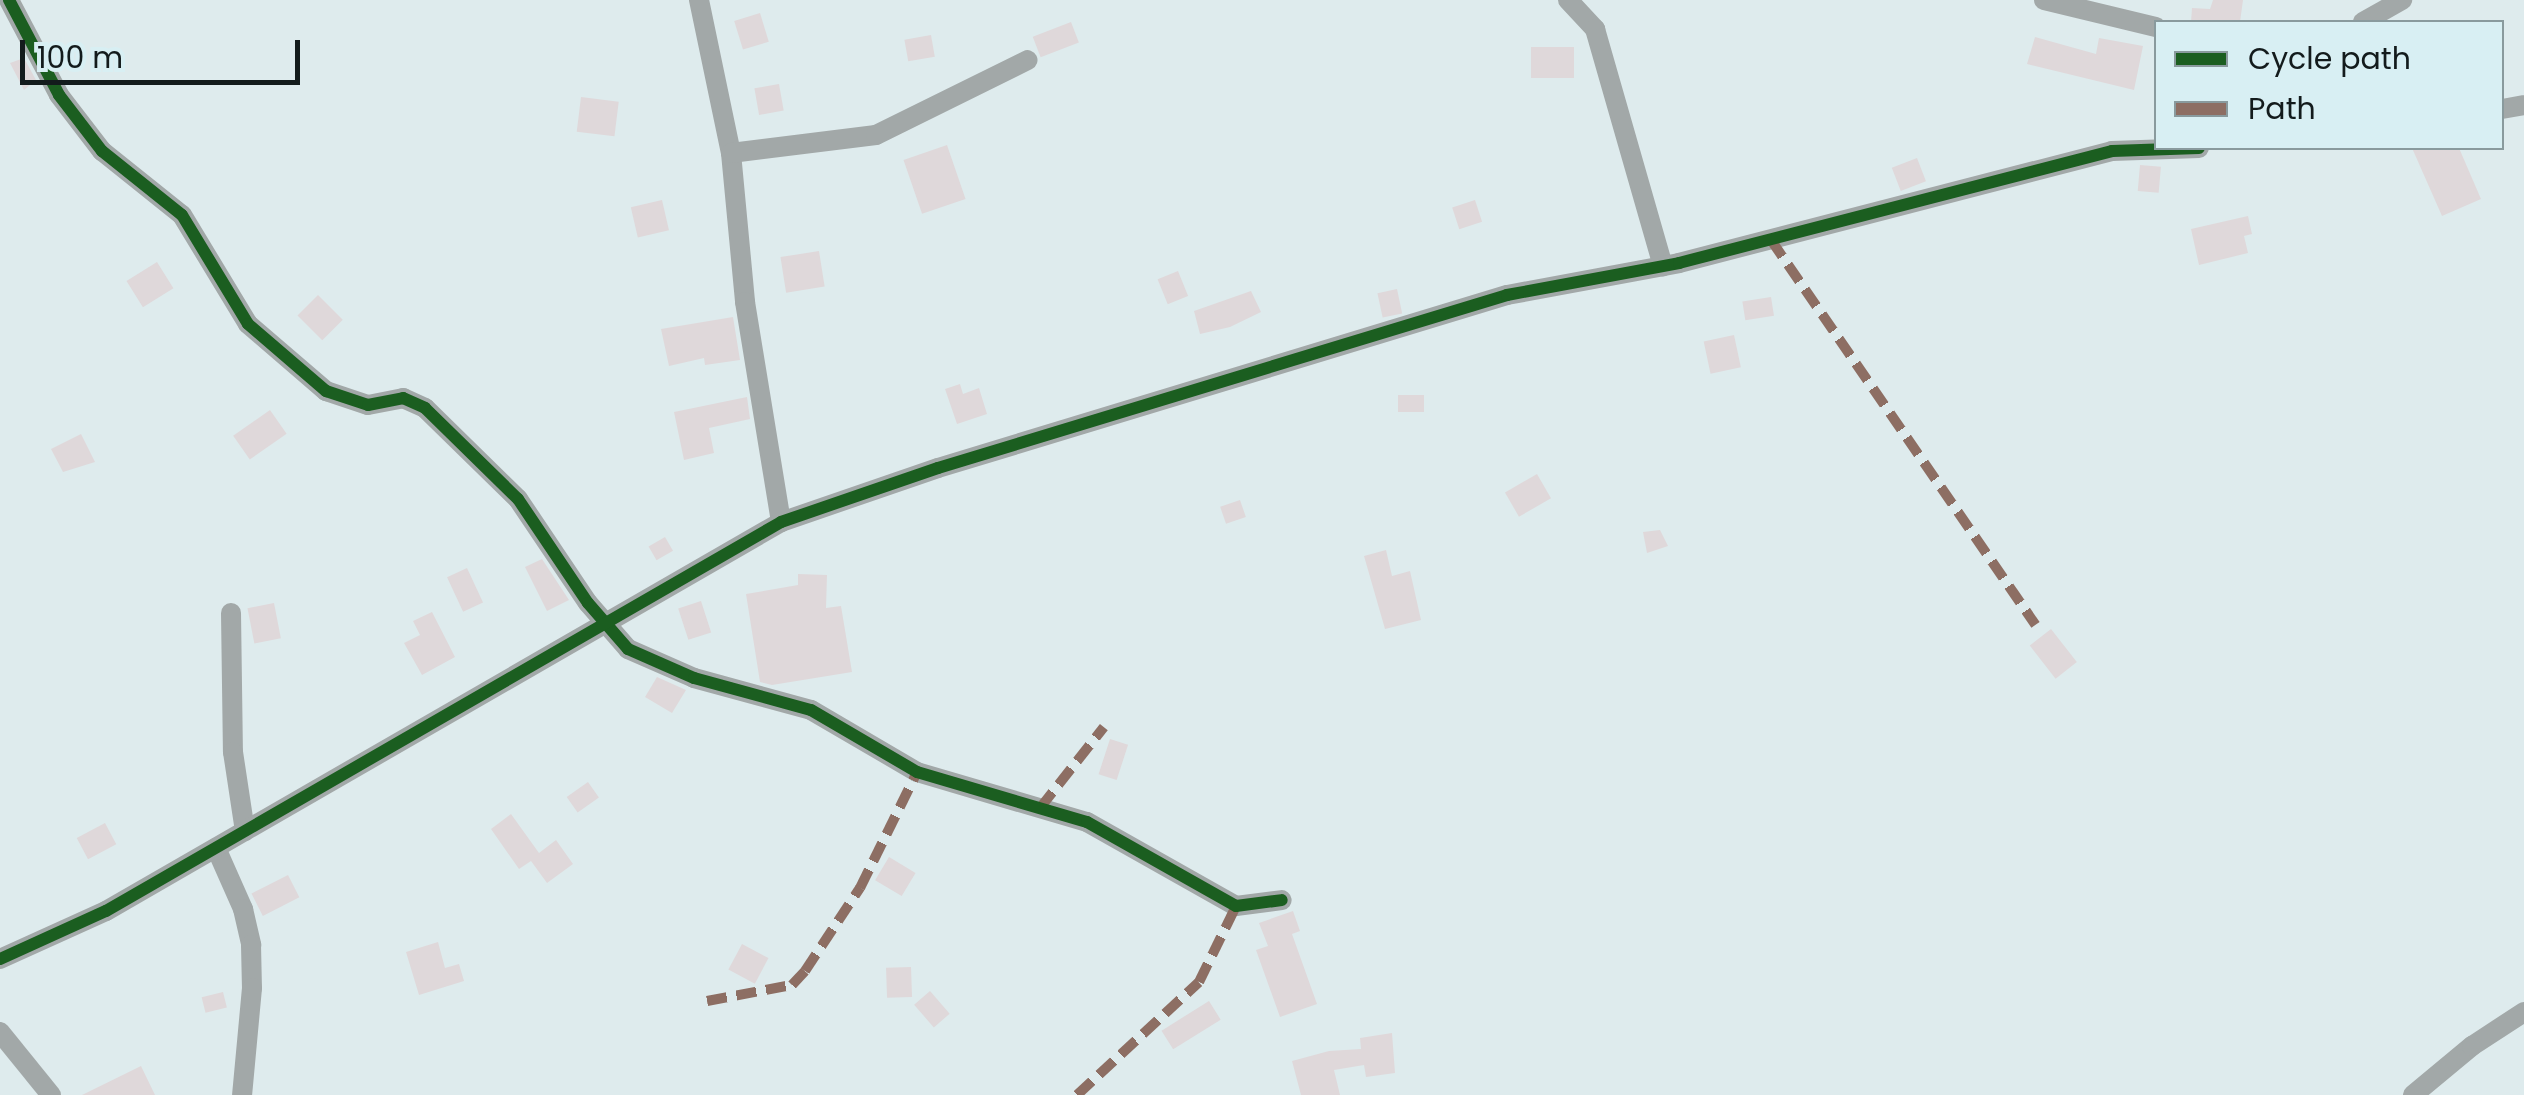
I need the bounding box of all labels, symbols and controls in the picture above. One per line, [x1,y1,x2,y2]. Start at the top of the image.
scale bar [25,20,305,82]
legend [2154,20,2504,150]
text: 100 m [37,36,123,79]
text: Cycle path [2248,37,2411,80]
text: Path [2248,87,2316,130]

